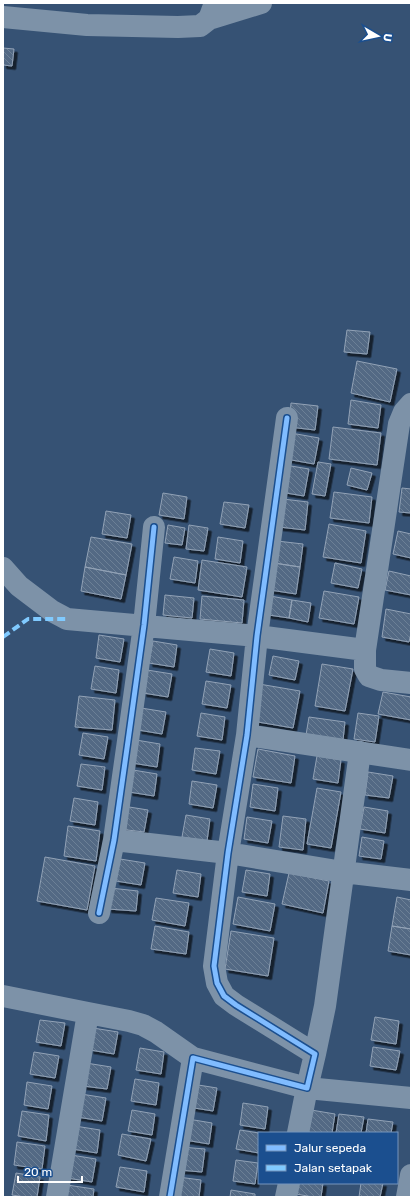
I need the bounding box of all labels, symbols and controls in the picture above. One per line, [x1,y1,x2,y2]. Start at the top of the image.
north arrow [358,16,398,56]
text: U [380,33,394,42]
legend [258,1132,398,1184]
text: Jalur sepeda [294,1141,366,1155]
scale bar [18,1158,82,1184]
text: Jalan setapak [294,1161,373,1175]
text: 20 m [24,1165,52,1179]

